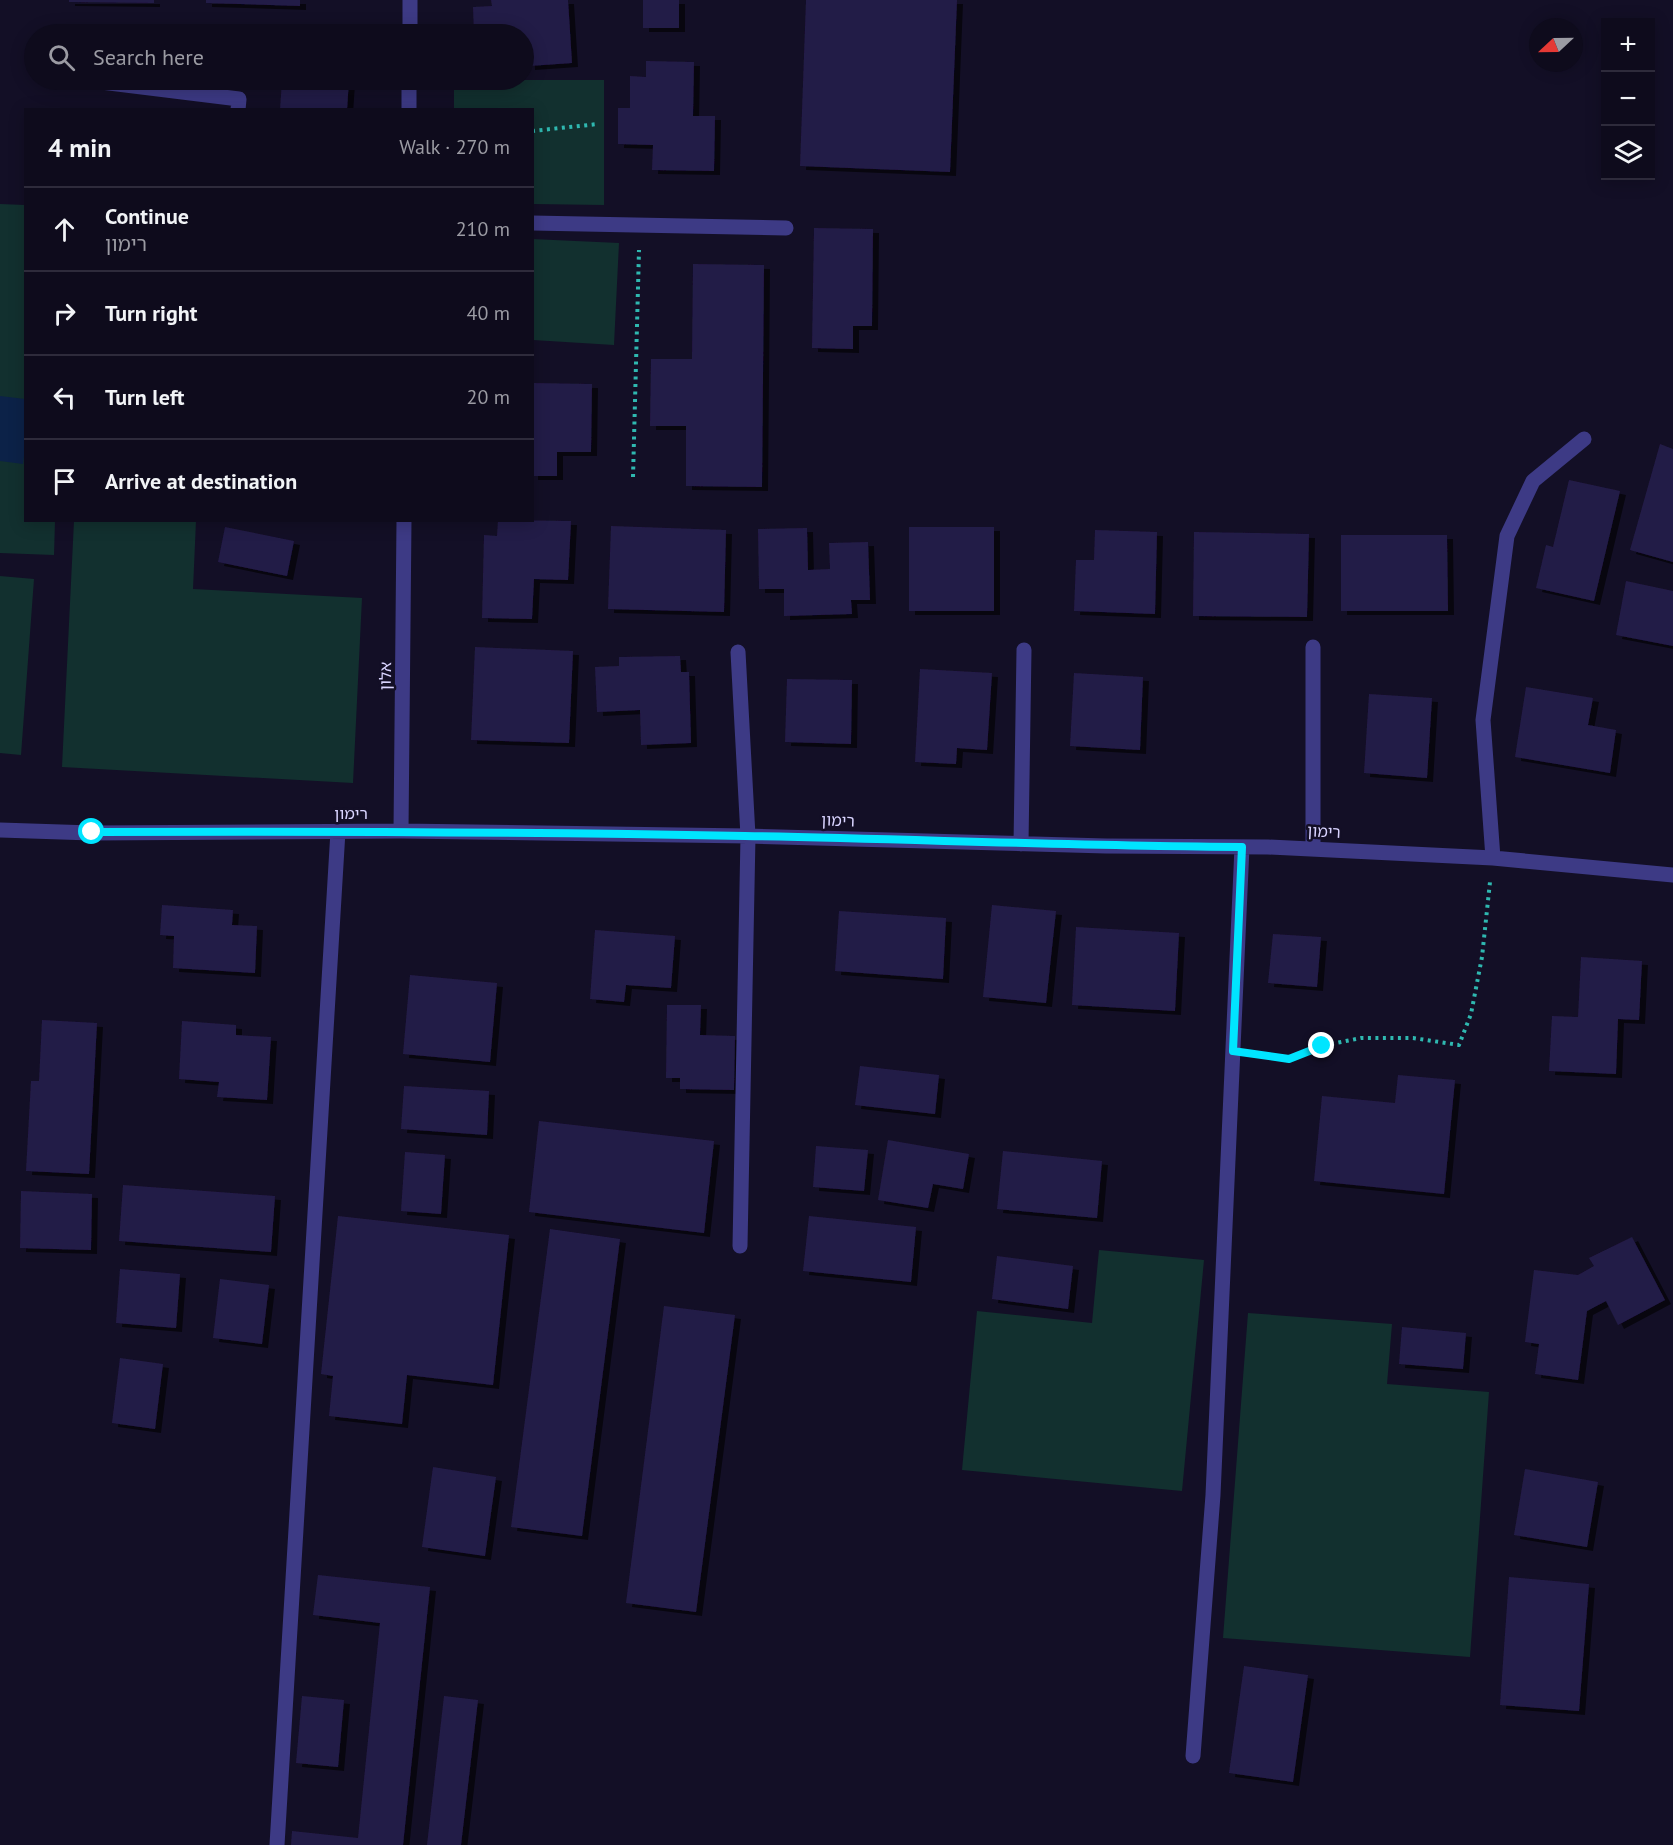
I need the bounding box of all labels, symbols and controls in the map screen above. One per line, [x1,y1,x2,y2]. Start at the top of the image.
north arrow [1529,18,1583,72]
map controls [1601,18,1655,180]
button: + [1601,18,1655,72]
search box [24,24,534,90]
icon: search [45,41,78,74]
text: Search here [93,43,204,71]
button: − [1601,72,1655,126]
button: layers [1601,126,1655,180]
text: 4 min [48,131,111,164]
text: Walk · 270 m [399,134,510,160]
text: Continue [105,202,189,230]
icon: ahead [48,213,81,246]
text: 210 m [456,216,510,242]
text: רימון [105,231,147,257]
icon: right [48,297,81,330]
text: Turn right [105,299,197,327]
text: 40 m [467,300,510,326]
icon: left [48,381,81,414]
text: Turn left [105,383,185,411]
text: 20 m [467,384,510,410]
icon: arrive [48,465,81,498]
text: Arrive at destination [105,467,297,495]
street label: אלון [375,662,395,690]
street label: רימון [334,803,368,823]
street label: רימון [821,809,855,831]
route start [78,818,104,844]
street label: רימון [1307,820,1341,842]
route end [1308,1032,1334,1058]

